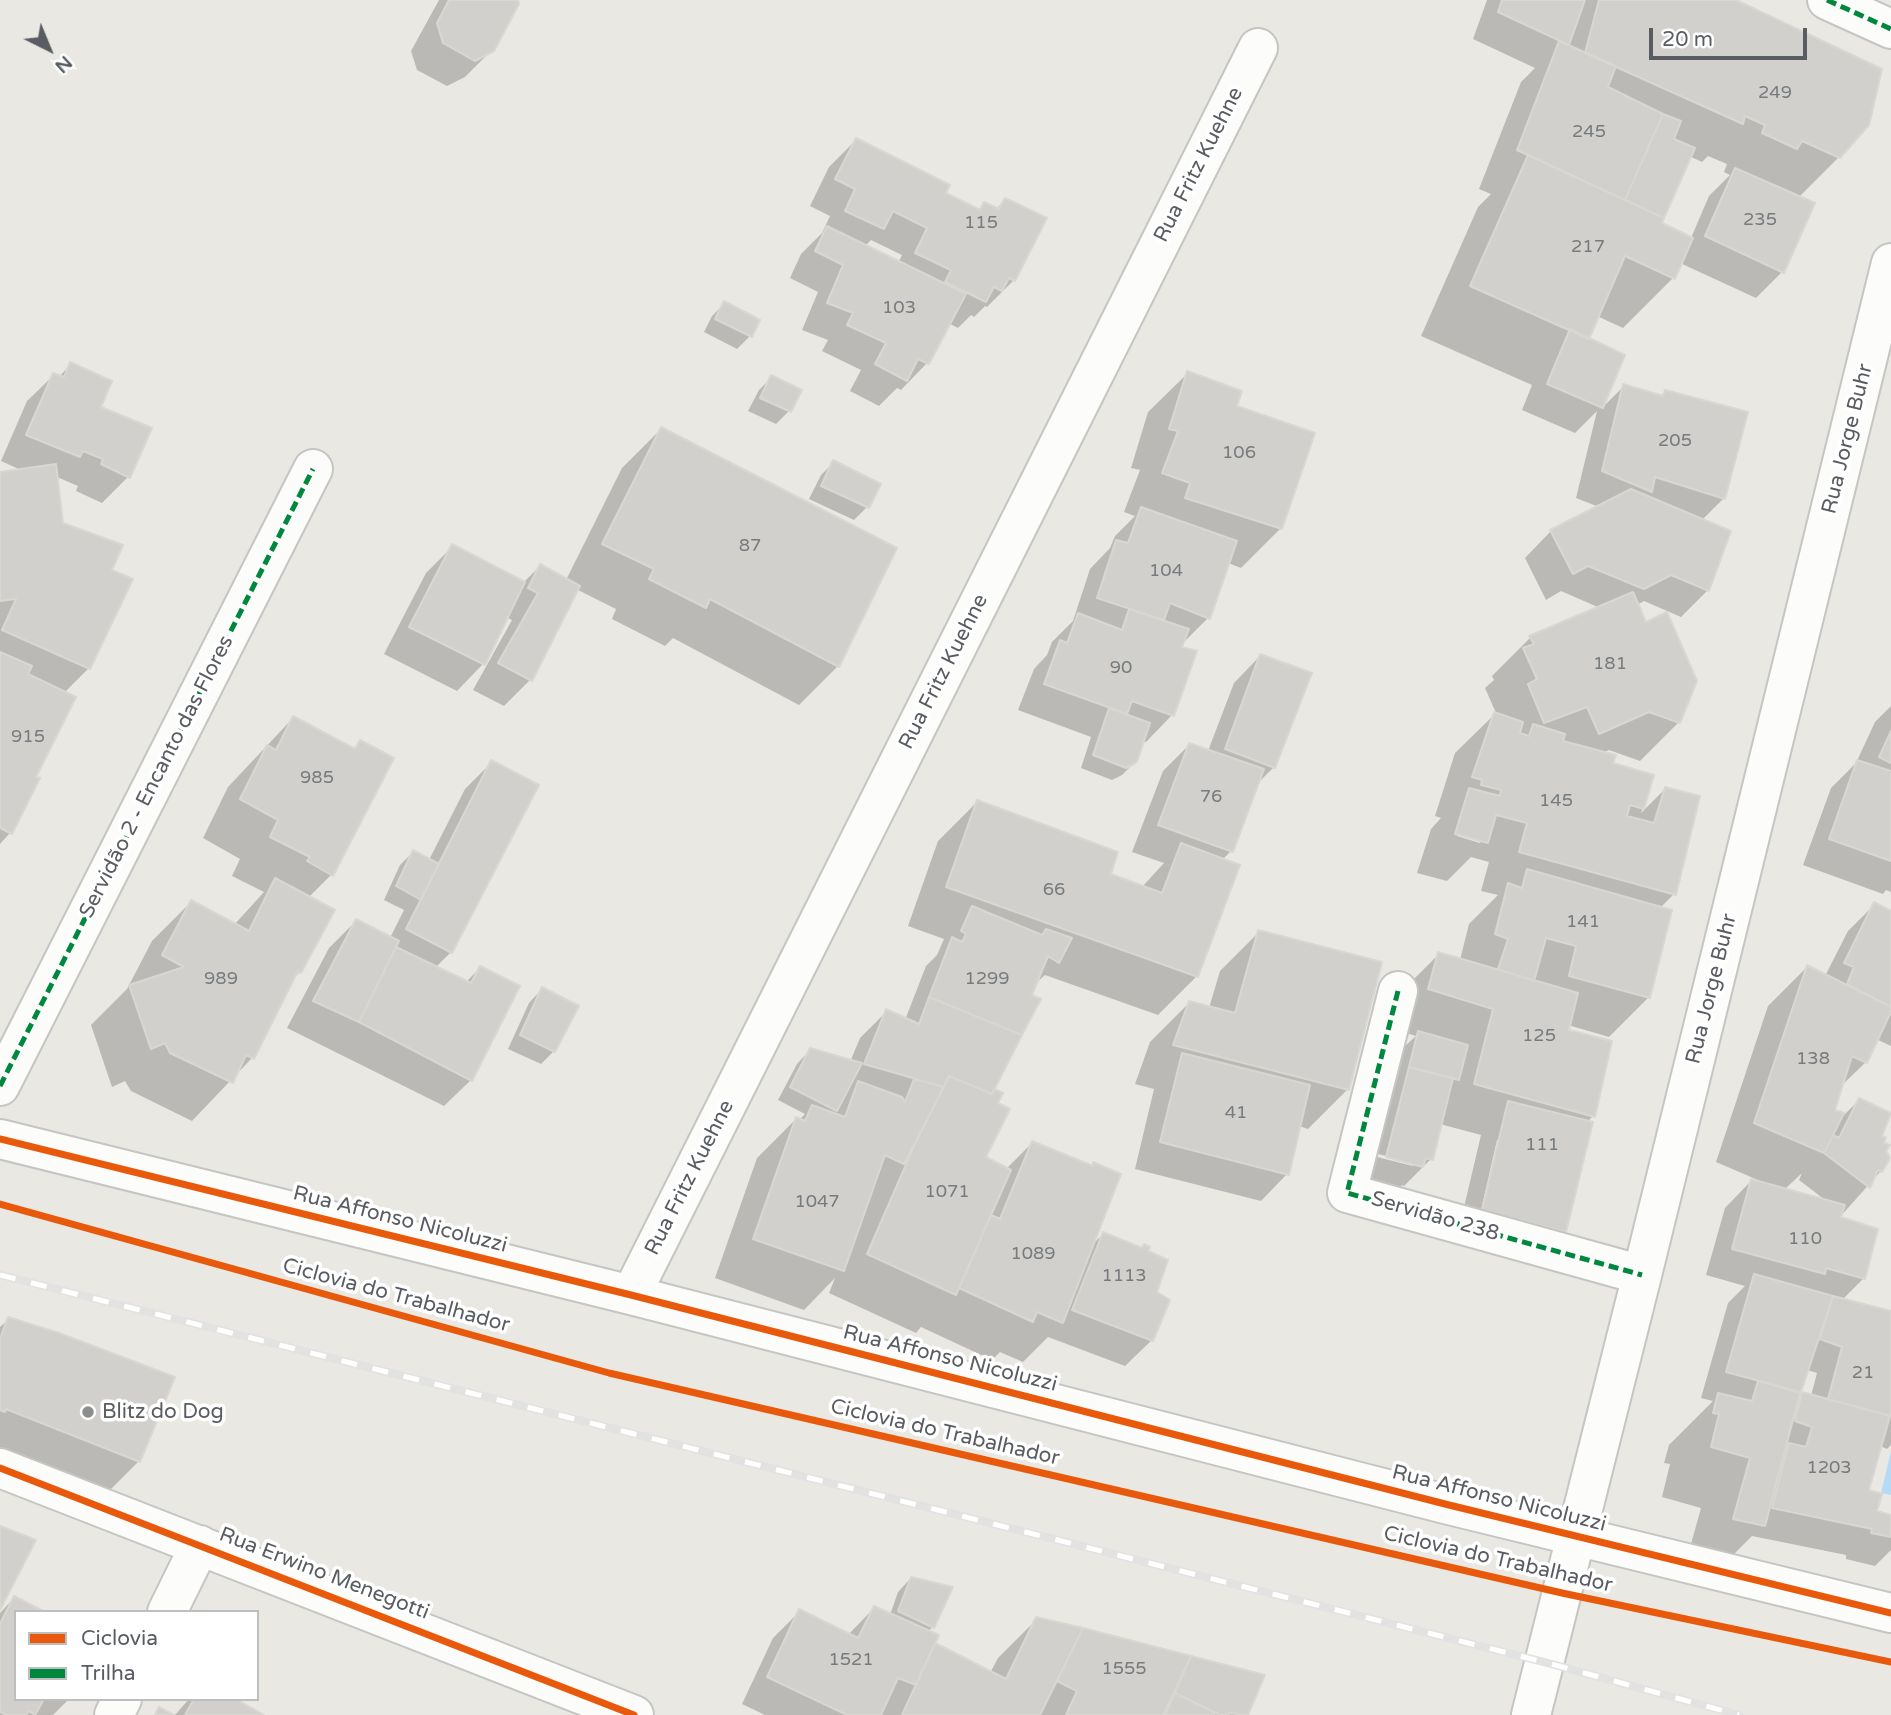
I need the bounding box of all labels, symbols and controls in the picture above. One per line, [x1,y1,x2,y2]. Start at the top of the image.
north arrow [14,14,84,84]
scale bar [1653,14,1811,58]
text: 20 m [1662,27,1713,52]
text: N [50,51,76,78]
house number: 249 [1758,82,1792,104]
street label: Rua Fritz Kuehne [1149,83,1249,247]
house number: 245 [1572,121,1606,143]
house number: 235 [1743,209,1777,231]
house number: 115 [964,212,998,234]
house number: 217 [1571,236,1605,258]
house number: 103 [882,297,916,319]
street label: Rua Jorge Buhr [1817,361,1879,517]
house number: 205 [1658,430,1692,452]
house number: 106 [1222,442,1256,464]
house number: 87 [739,535,761,557]
house number: 104 [1149,560,1183,582]
street label: Rua Fritz Kuehne [894,590,994,754]
street label: Servidão 2 - Encanto das Flores [75,631,239,923]
house number: 181 [1593,653,1627,675]
house number: 90 [1110,657,1132,679]
house number: 915 [11,726,45,748]
house number: 985 [300,767,334,789]
house number: 76 [1200,786,1222,808]
house number: 145 [1539,790,1573,812]
house number: 66 [1043,879,1065,901]
house number: 141 [1566,911,1600,933]
street label: Rua Jorge Buhr [1681,911,1743,1067]
house number: 989 [204,968,238,990]
house number: 1299 [964,968,1010,990]
house number: 125 [1522,1025,1556,1047]
house number: 138 [1796,1048,1830,1070]
street label: Rua Fritz Kuehne [640,1096,740,1260]
house number: 41 [1225,1102,1247,1124]
house number: 111 [1525,1134,1559,1156]
street label: Rua Affonso Nicoluzzi [290,1181,510,1259]
house number: 1071 [924,1181,970,1203]
street label: Servidão 238 [1368,1187,1502,1247]
house number: 1047 [794,1191,840,1213]
house number: 110 [1788,1228,1822,1250]
house number: 1089 [1010,1243,1056,1265]
street label: Ciclovia do Trabalhador [280,1254,512,1338]
house number: 1113 [1101,1265,1147,1287]
street label: Rua Affonso Nicoluzzi [840,1320,1060,1398]
house number: 21 [1852,1362,1874,1384]
street label: Ciclovia do Trabalhador [828,1394,1062,1472]
place label: Blitz do Dog [102,1399,224,1425]
marker: Blitz do Dog [80,1404,96,1420]
house number: 1203 [1806,1457,1852,1479]
street label: Rua Affonso Nicoluzzi [1389,1460,1609,1538]
street label: Ciclovia do Trabalhador [1381,1521,1615,1599]
street label: Rua Erwino Menegotti [215,1522,433,1626]
legend [14,1610,259,1701]
text: Ciclovia [81,1626,158,1651]
house number: 1521 [828,1649,874,1671]
house number: 1555 [1101,1658,1147,1680]
text: Trilha [81,1661,136,1686]

